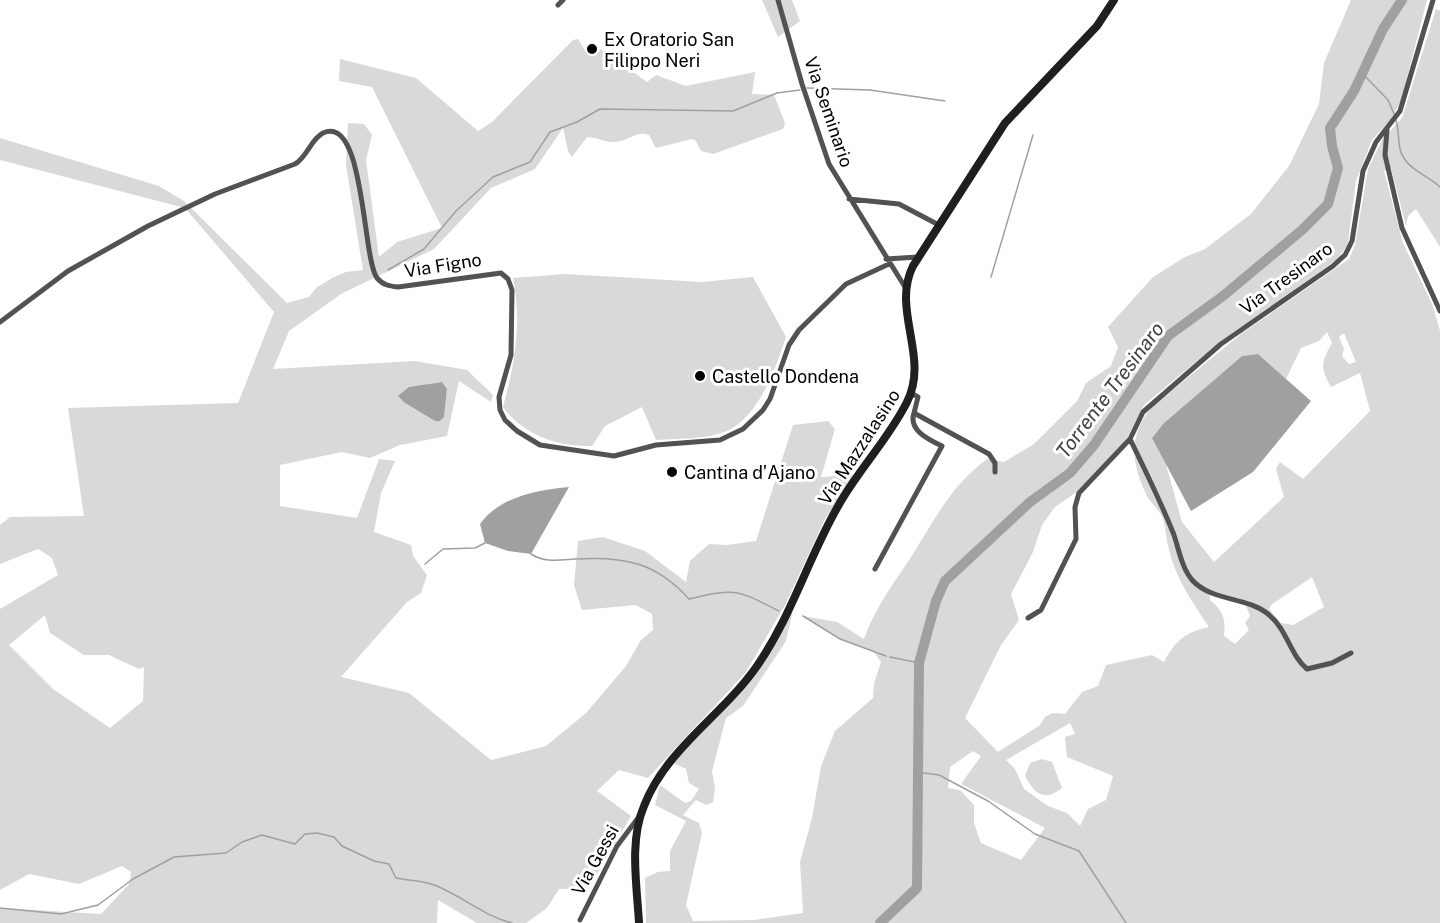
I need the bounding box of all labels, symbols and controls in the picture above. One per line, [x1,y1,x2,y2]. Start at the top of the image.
place label: Ex Oratorio San Filippo Neri [604,29,734,71]
marker: Ex Oratorio San Filippo Neri [585,42,599,56]
street label: Via Seminario [800,54,858,170]
street label: Via Tresinaro [1236,237,1336,319]
street label: Via Figno [403,249,483,281]
water label: Torrente Tresinaro [1051,317,1169,463]
place label: Castello Dondena [712,366,859,387]
marker: Castello Dondena [693,369,707,383]
street label: Via Mazzalasino [814,385,904,509]
place label: Cantina d'Ajano [684,462,815,483]
marker: Cantina d'Ajano [665,465,679,479]
street label: Via Gessi [567,821,623,899]

